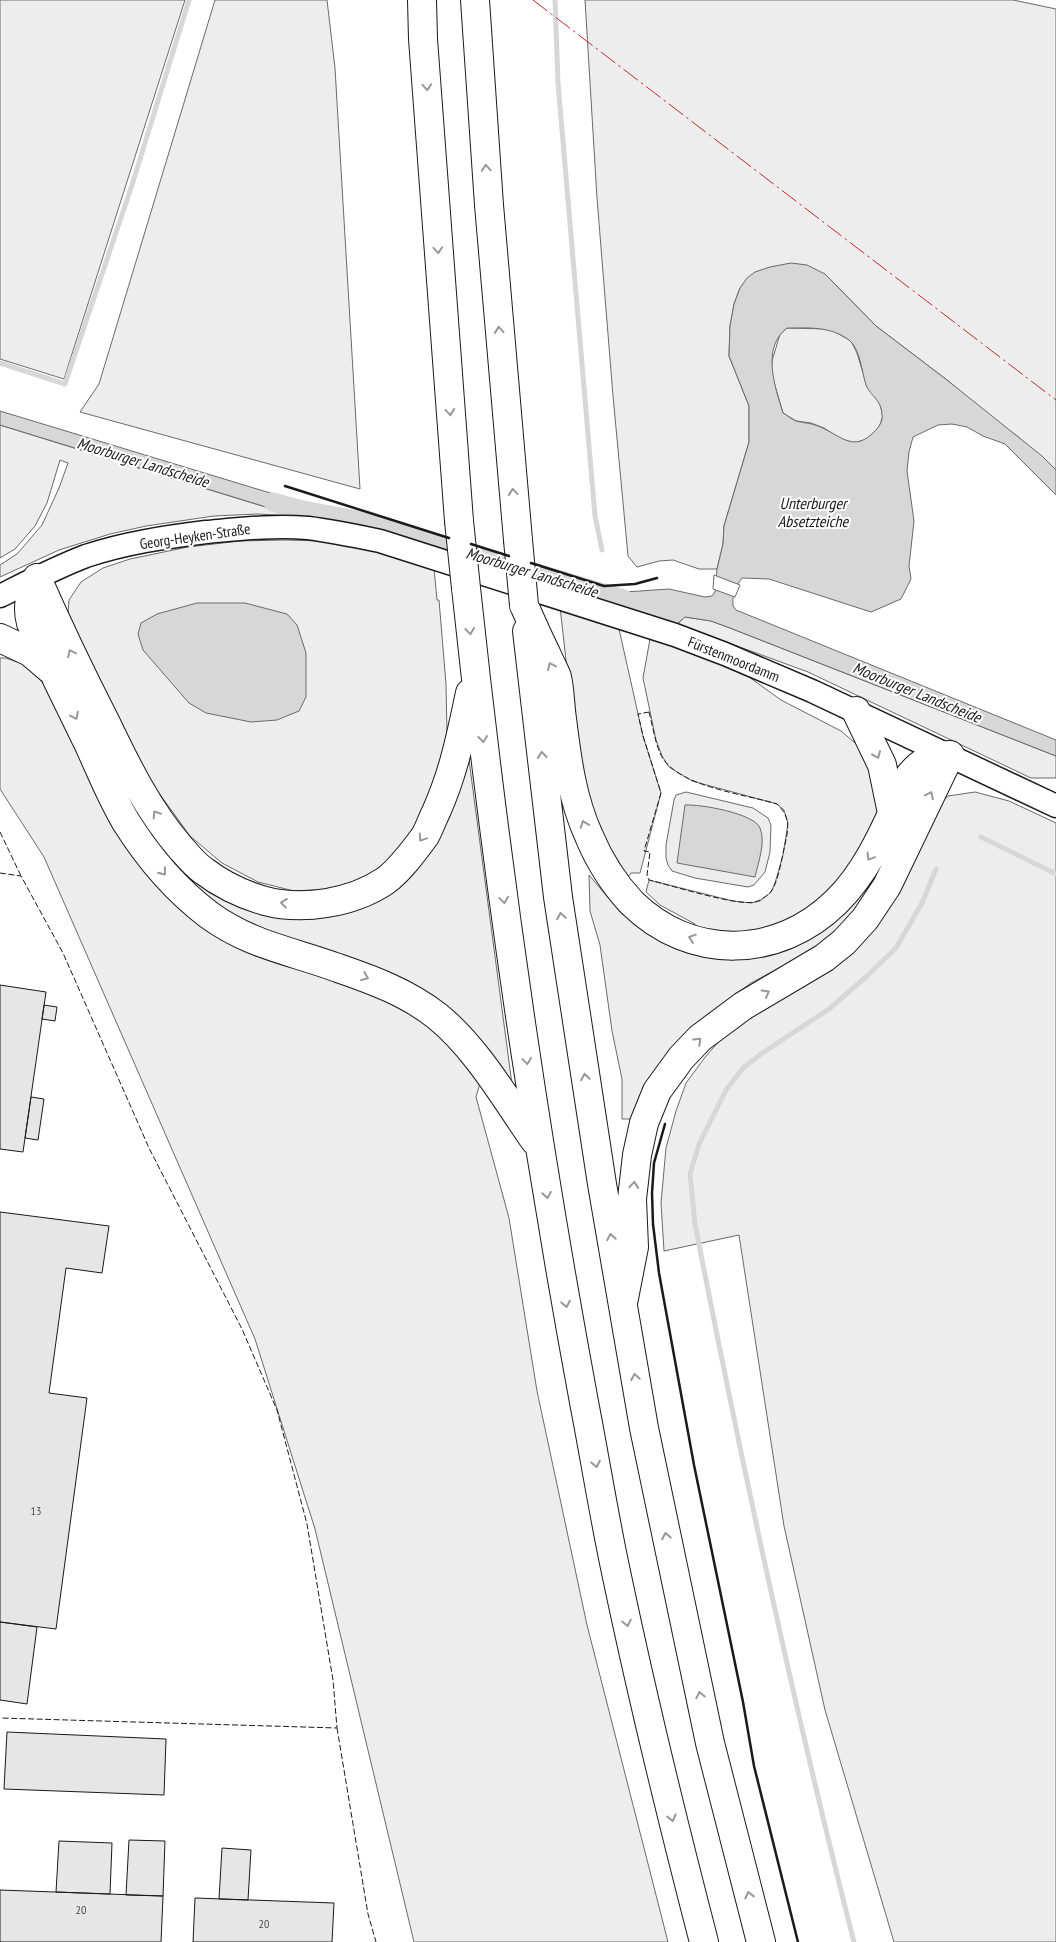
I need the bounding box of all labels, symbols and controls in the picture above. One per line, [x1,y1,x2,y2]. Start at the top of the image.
one-way arrow [421,84,432,92]
one-way arrow [481,164,492,172]
one-way arrow [433,246,444,254]
one-way arrow [494,326,505,334]
one-way arrow [445,408,456,416]
water label: Moorburger Landscheide [75,432,213,492]
one-way arrow [508,487,519,495]
water label: Unterburger Absetzteiche [778,493,850,531]
street label: Georg-Heyken-Straße [138,519,252,553]
water label: Moorburger Landscheide [464,542,602,602]
one-way arrow [464,627,475,635]
street label: Fürstenmoordamm [685,632,783,686]
one-way arrow [67,649,77,658]
water label: Moorburger Landscheide [850,657,985,727]
one-way arrow [547,662,558,671]
one-way arrow [68,710,78,719]
one-way arrow [477,735,488,743]
one-way arrow [871,750,882,759]
one-way arrow [537,751,547,759]
one-way arrow [924,791,934,800]
one-way arrow [153,811,162,820]
one-way arrow [580,821,590,829]
one-way arrow [419,832,429,841]
one-way arrow [866,851,876,860]
one-way arrow [157,866,166,875]
one-way arrow [498,897,509,905]
one-way arrow [280,898,288,909]
one-way arrow [557,912,567,920]
one-way arrow [688,934,697,944]
one-way arrow [360,971,369,982]
one-way arrow [760,990,769,1000]
one-way arrow [692,1038,701,1047]
one-way arrow [521,1057,531,1066]
one-way arrow [581,1072,591,1081]
one-way arrow [628,1181,639,1189]
one-way arrow [541,1190,551,1199]
one-way arrow [606,1233,617,1242]
one-way arrow [560,1300,570,1309]
one-way arrow [630,1372,641,1380]
one-way arrow [590,1460,600,1468]
house number: 13 [31,1503,41,1518]
one-way arrow [661,1532,671,1541]
one-way arrow [622,1619,632,1628]
one-way arrow [695,1691,706,1700]
one-way arrow [666,1814,677,1823]
one-way arrow [744,1890,755,1899]
house number: 20 [76,1902,86,1917]
house number: 20 [259,1916,269,1931]

